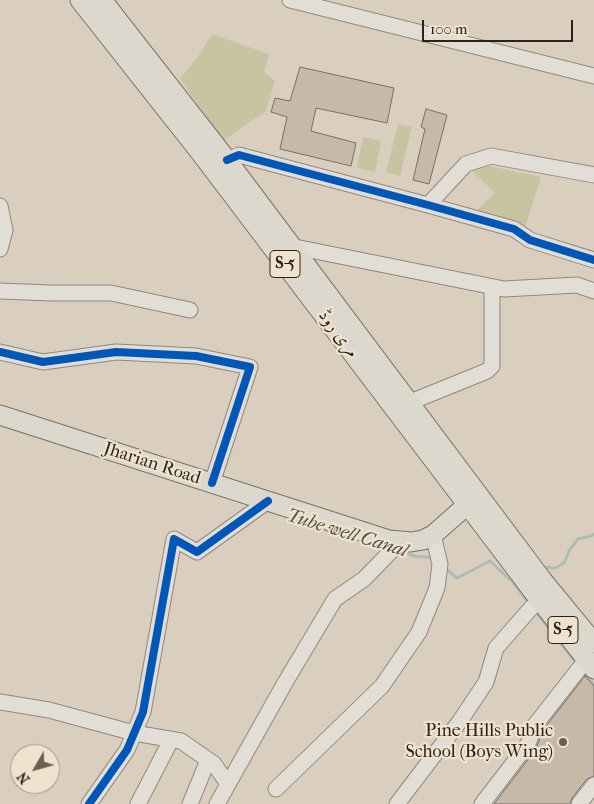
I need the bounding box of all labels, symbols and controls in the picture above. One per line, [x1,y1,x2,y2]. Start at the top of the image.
scale bar [424,10,575,42]
text: 100 m [430,20,468,38]
road number: S-5 [270,250,300,278]
street label: مری روڈ [313,306,363,362]
street label: Jharian Road [101,438,203,490]
water label: Tube well Canal [284,505,410,563]
road number: S-5 [548,616,578,644]
place label: Pine Hills Public School (Boys Wing) [405,721,553,764]
marker: Pine Hills Public School (Boys Wing) [557,736,569,748]
north arrow [10,744,60,794]
text: N [14,769,34,787]

